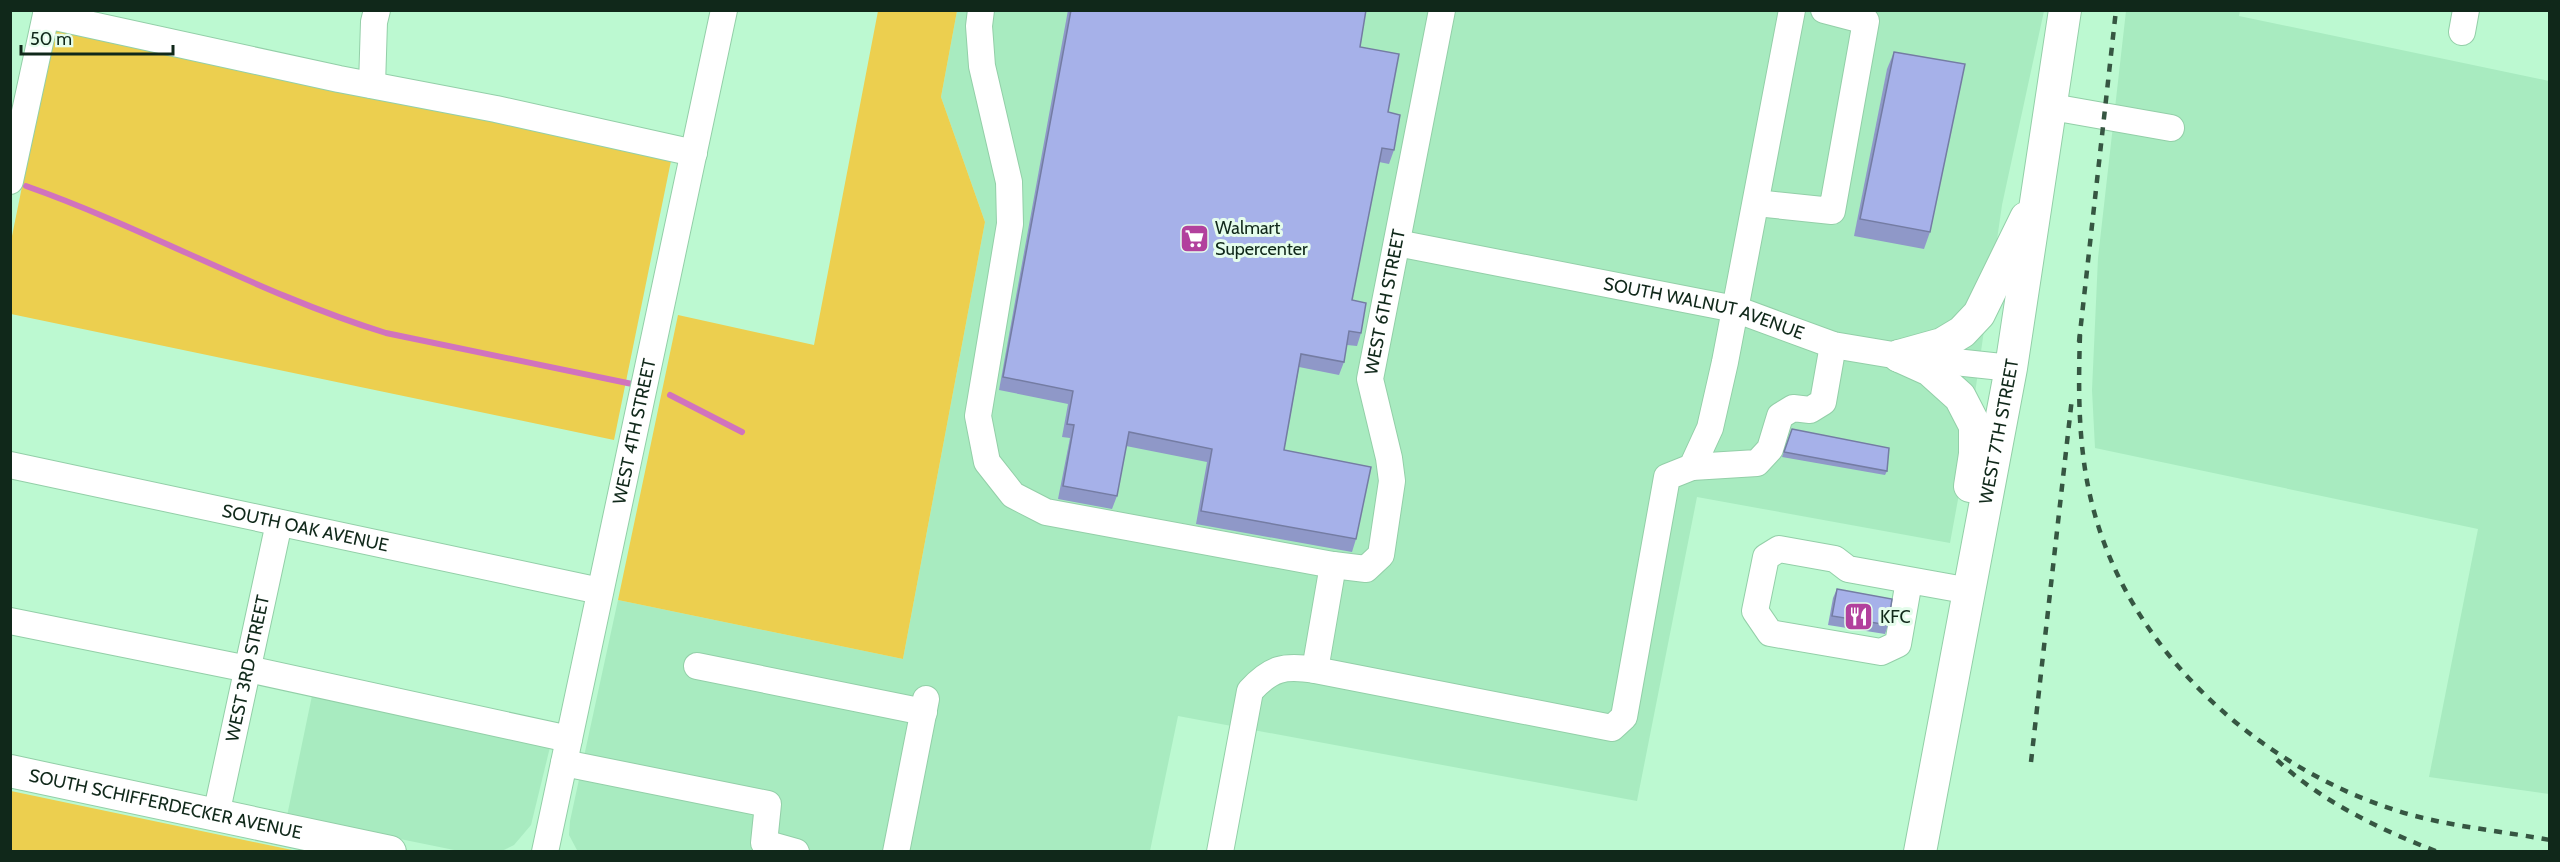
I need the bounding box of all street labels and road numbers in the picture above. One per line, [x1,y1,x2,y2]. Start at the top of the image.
street label: WEST 6TH STREET [1360,227,1410,377]
street label: SOUTH WALNUT AVENUE [1602,273,1807,344]
street label: WEST 4TH STREET [608,356,661,506]
street label: WEST 7TH STREET [1975,357,2023,506]
street label: SOUTH OAK AVENUE [220,500,391,557]
street label: WEST 3RD STREET [221,593,274,744]
street label: SOUTH SCHIFFERDECKER AVENUE [27,764,304,844]

